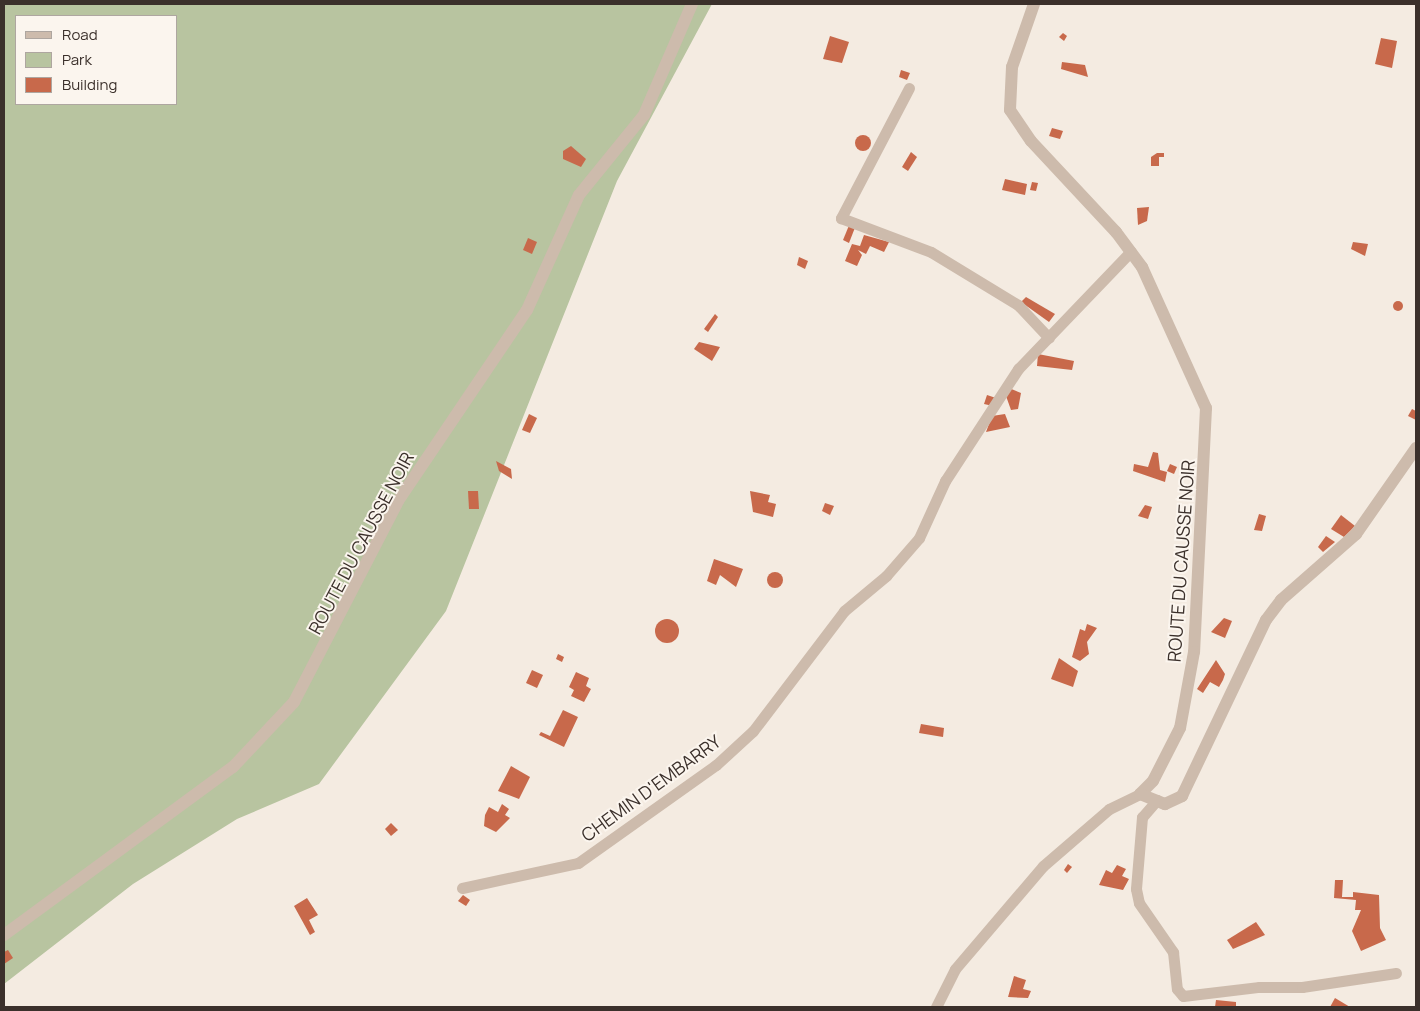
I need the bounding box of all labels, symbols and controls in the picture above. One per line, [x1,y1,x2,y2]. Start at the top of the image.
legend [15,15,178,105]
text: Road [62,24,98,45]
text: Park [62,49,92,70]
text: Building [62,74,117,95]
street label: ROUTE DU CAUSSE NOIR [304,448,418,638]
street label: ROUTE DU CAUSSE NOIR [1163,459,1199,663]
street label: CHEMIN D'EMBARRY [577,730,725,846]

